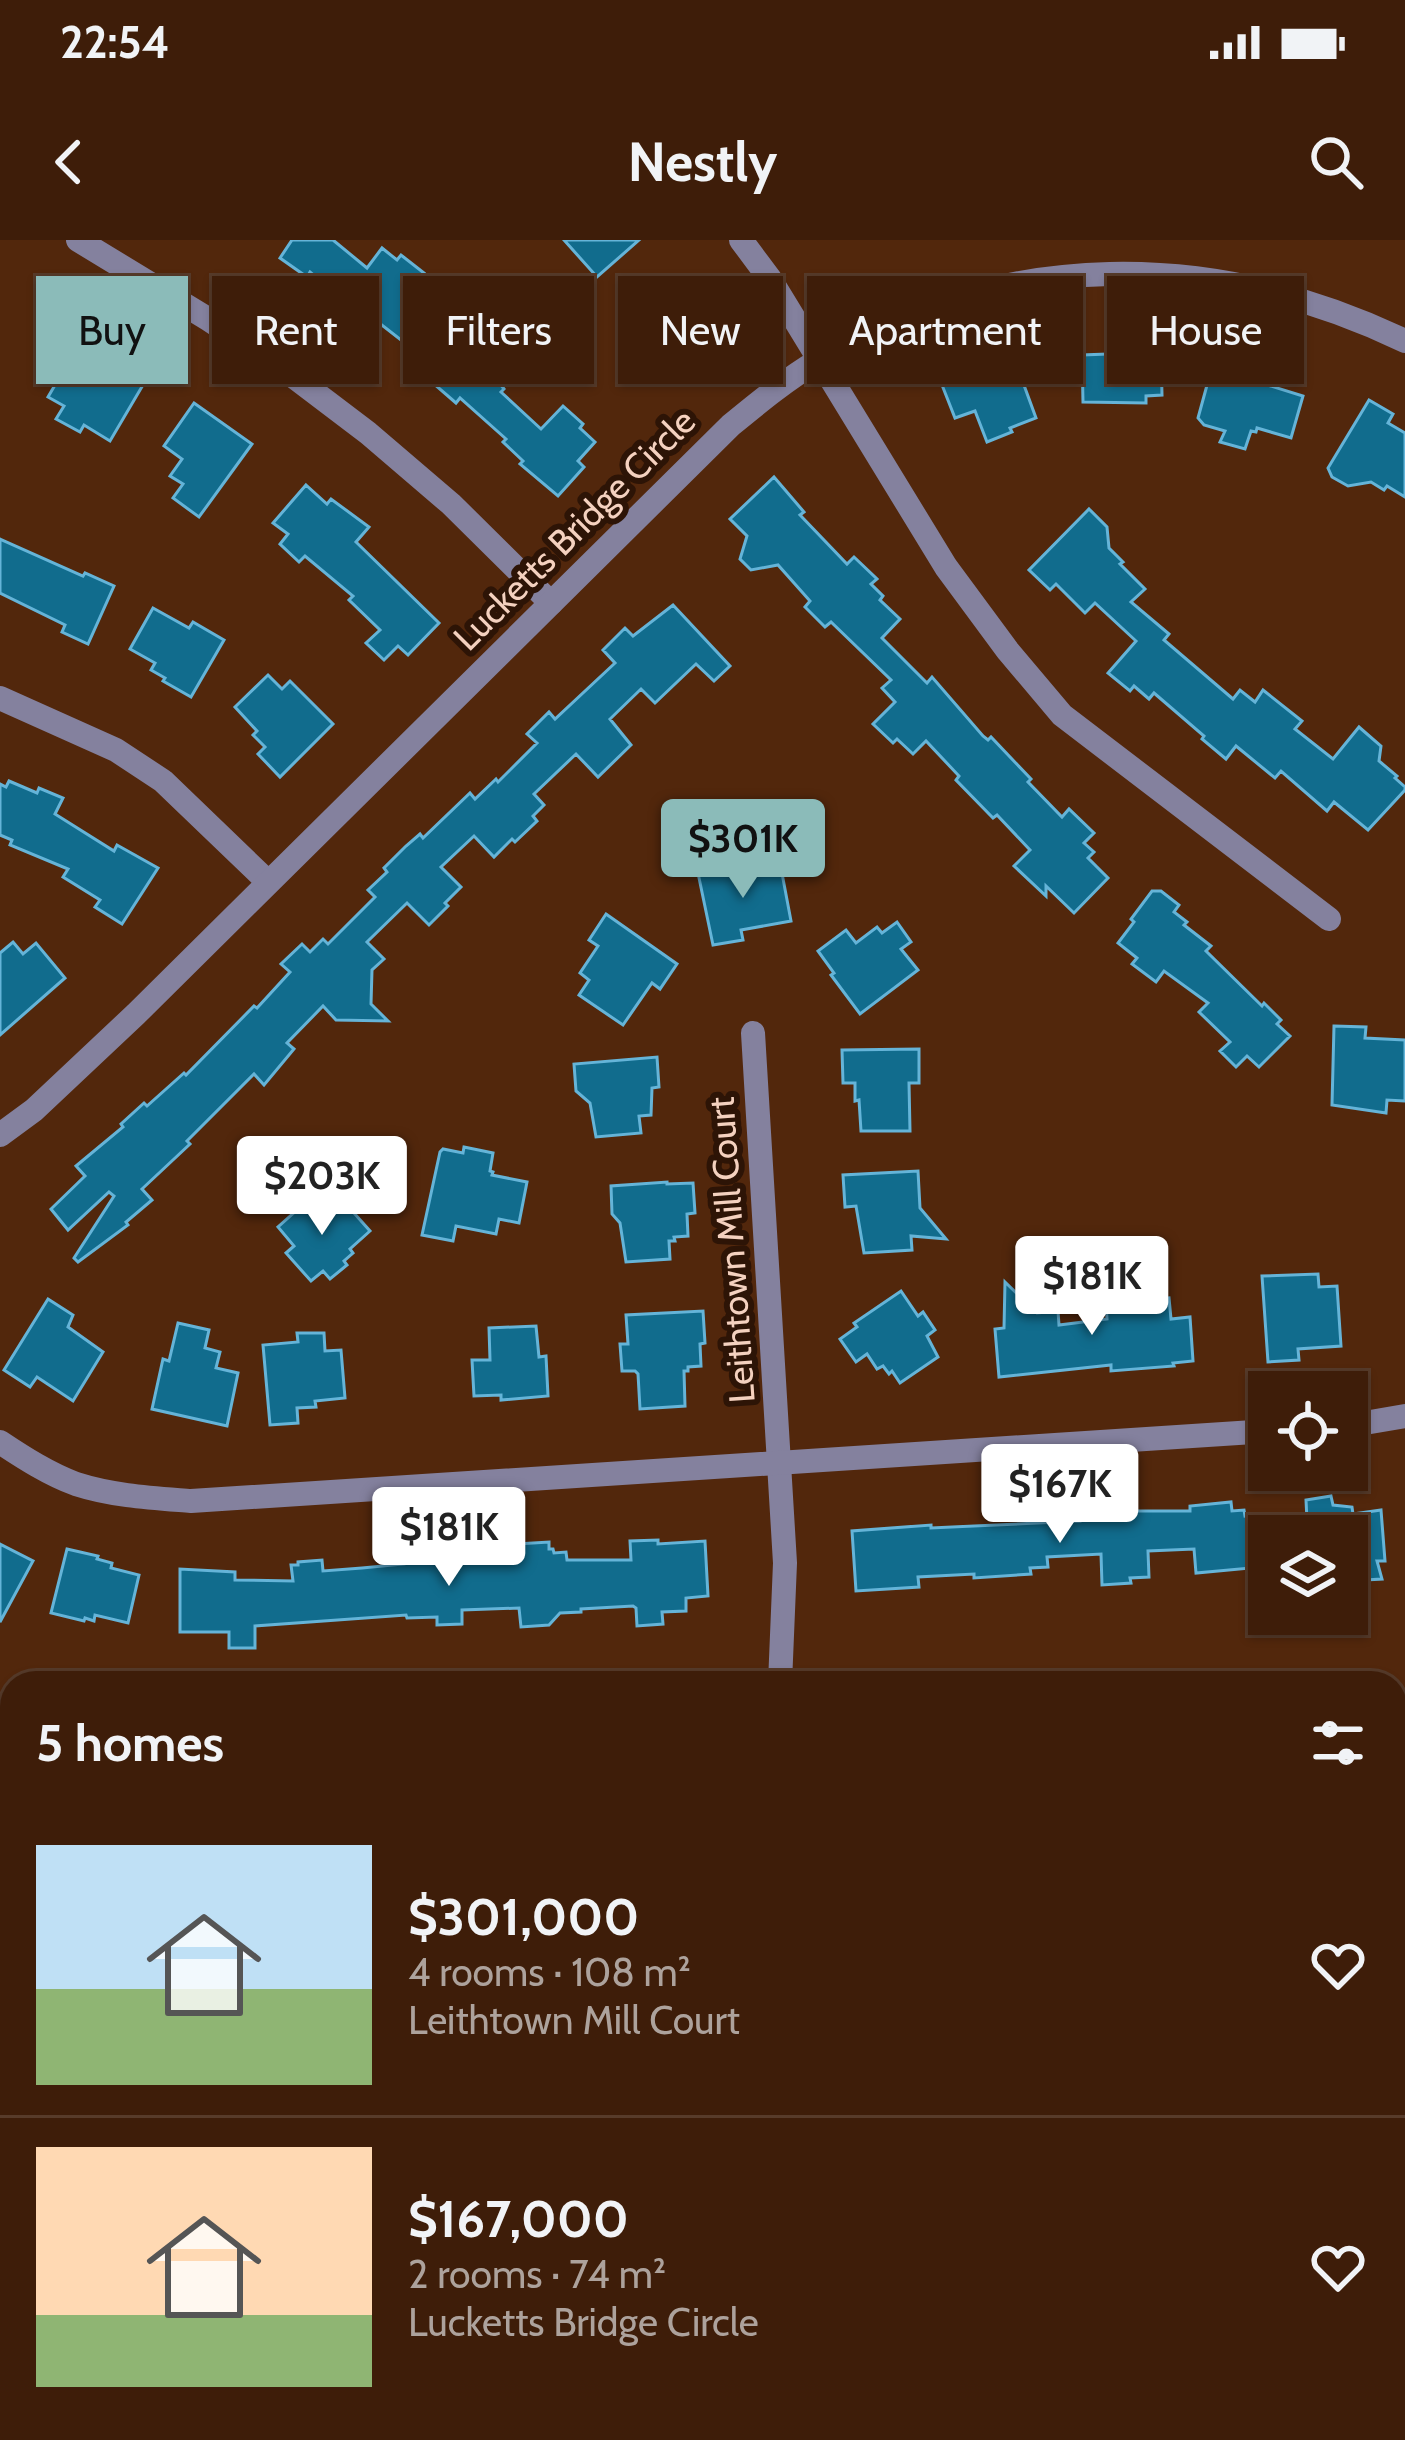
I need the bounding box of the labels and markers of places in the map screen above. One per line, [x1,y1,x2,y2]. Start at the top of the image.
pin: $301K [659,799,827,901]
pin: $203K [238,1136,406,1238]
pin: $181K [1008,1236,1176,1338]
pin: $167K [976,1444,1144,1546]
pin: $181K [365,1487,533,1589]

